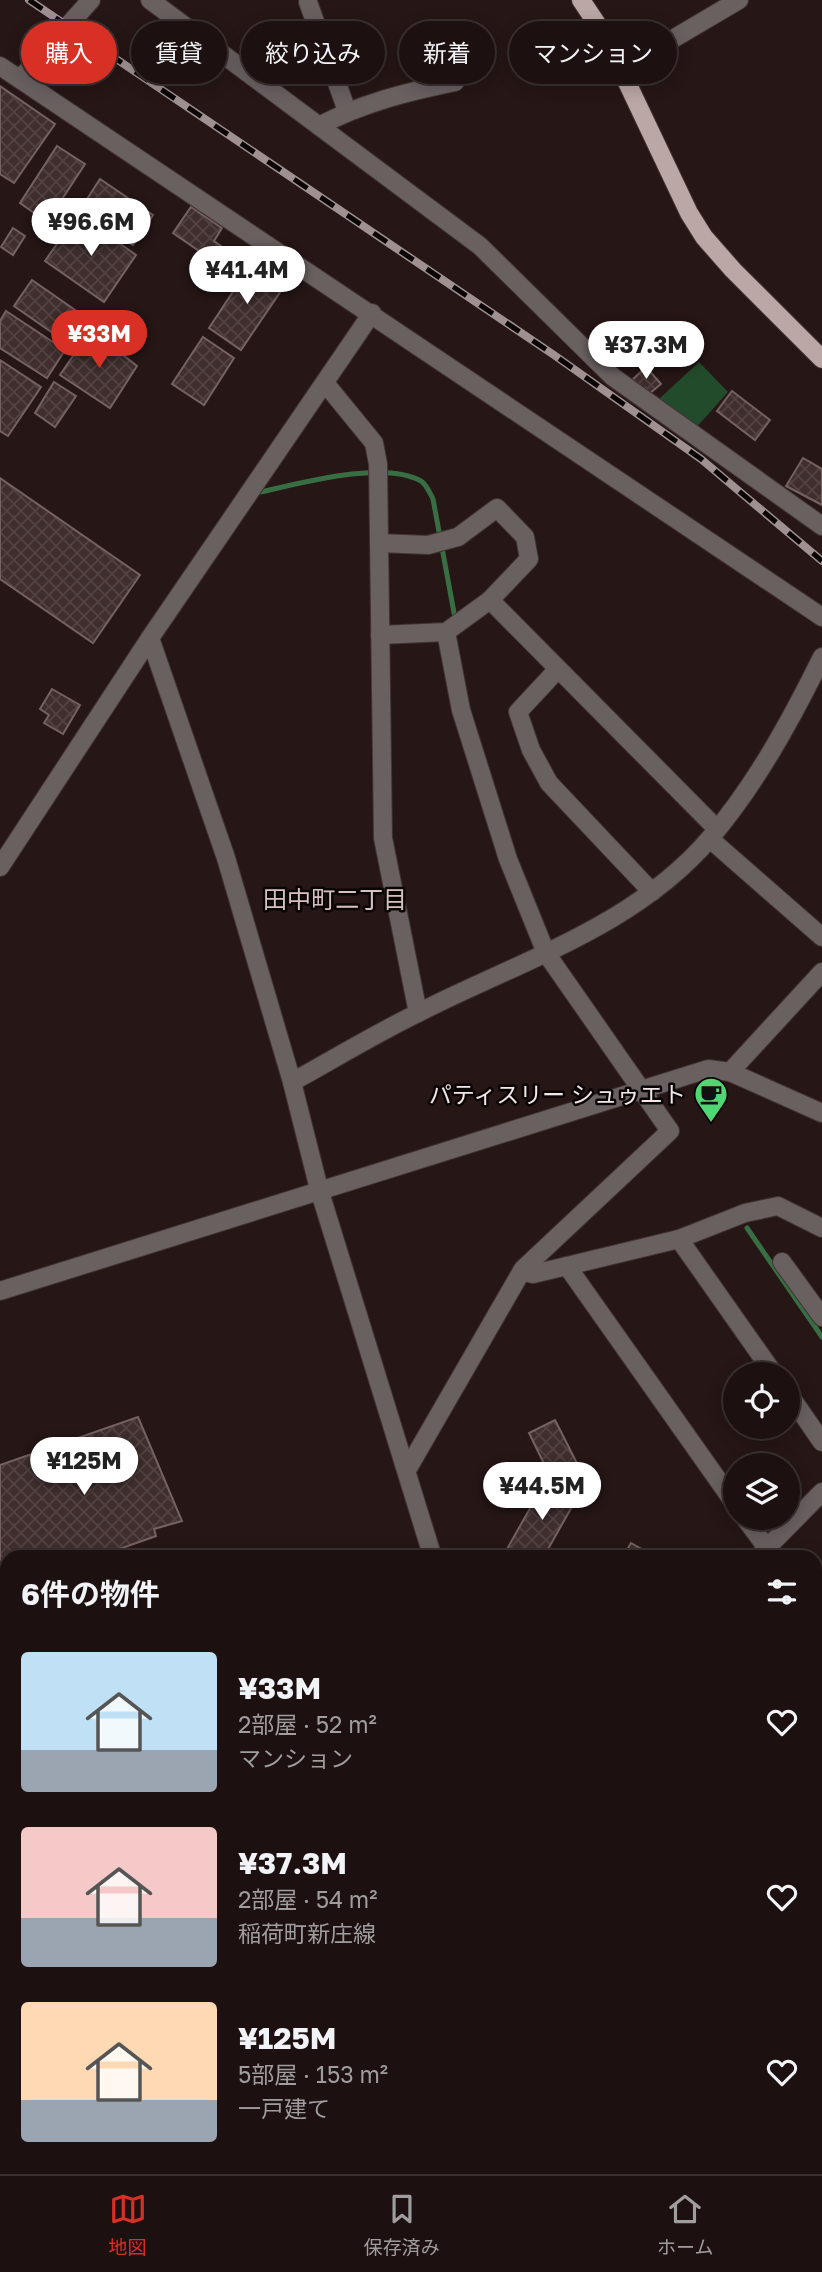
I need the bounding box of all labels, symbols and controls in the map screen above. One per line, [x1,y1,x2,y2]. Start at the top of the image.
chip: 購入 [21,21,117,84]
chip: 賃貸 [131,21,227,84]
chip: 絞り込み [241,21,385,84]
chip: 新着 [399,21,495,84]
chip: マンション [509,21,677,84]
pin: ¥96.6M [34,198,148,258]
text: ¥96.6M [48,207,134,235]
pin: ¥41.4M [190,246,304,306]
text: ¥41.4M [205,255,289,283]
pin: ¥33M [58,310,140,370]
text: ¥33M [67,319,131,347]
pin: ¥37.3M [589,322,703,381]
text: ¥37.3M [604,330,688,358]
district label: 田中町二丁目 [263,884,407,913]
cafe icon: パティスリー シュゥエト [692,1075,730,1124]
place label: パティスリー シュゥエト [429,1080,686,1108]
map controls [723,1362,800,1530]
button: locate [723,1362,800,1439]
pin: ¥125M [35,1438,133,1497]
text: ¥125M [46,1446,122,1474]
button: layers [723,1453,800,1530]
pin: ¥44.5M [485,1462,599,1522]
text: ¥44.5M [499,1471,585,1499]
icon: filters [763,1573,801,1611]
text: 6件の物件 [21,1576,160,1612]
text: ¥33M [238,1670,321,1706]
icon: home [77,1680,161,1764]
icon: heart [763,1703,801,1741]
text: 2部屋 · 52 m² [238,1710,377,1738]
text: マンション [238,1744,353,1772]
text: ¥37.3M [238,1845,347,1881]
icon: home [77,1855,161,1939]
icon: heart [763,1878,801,1916]
text: 2部屋 · 54 m² [238,1885,378,1913]
text: 稲荷町新庄線 [238,1919,376,1947]
text: ¥125M [238,2020,337,2056]
icon: home [77,2030,161,2114]
icon: heart [763,2053,801,2091]
text: 5部屋 · 153 m² [238,2060,388,2088]
text: 一戸建て [238,2094,330,2122]
tab: 地図 [109,2190,147,2259]
tab: 保存済み [364,2190,440,2259]
tab: ホーム [657,2190,713,2259]

